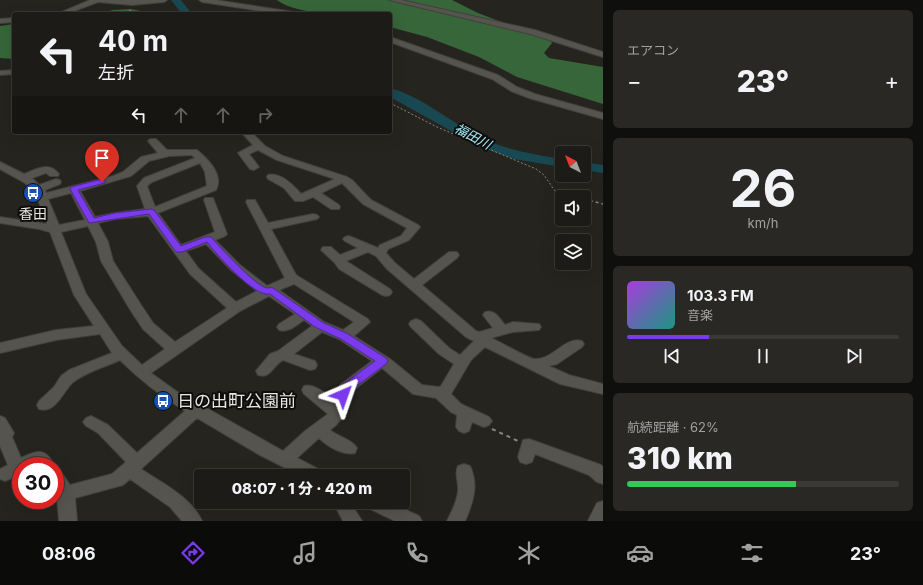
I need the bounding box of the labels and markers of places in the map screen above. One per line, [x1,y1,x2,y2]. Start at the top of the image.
pin [85,141,119,182]
bus stop icon: 香田 [22,182,44,204]
place label: 香田 [19,205,47,222]
bus stop icon: 日の出町公園前 [152,390,174,412]
place label: 日の出町公園前 [177,391,296,411]

